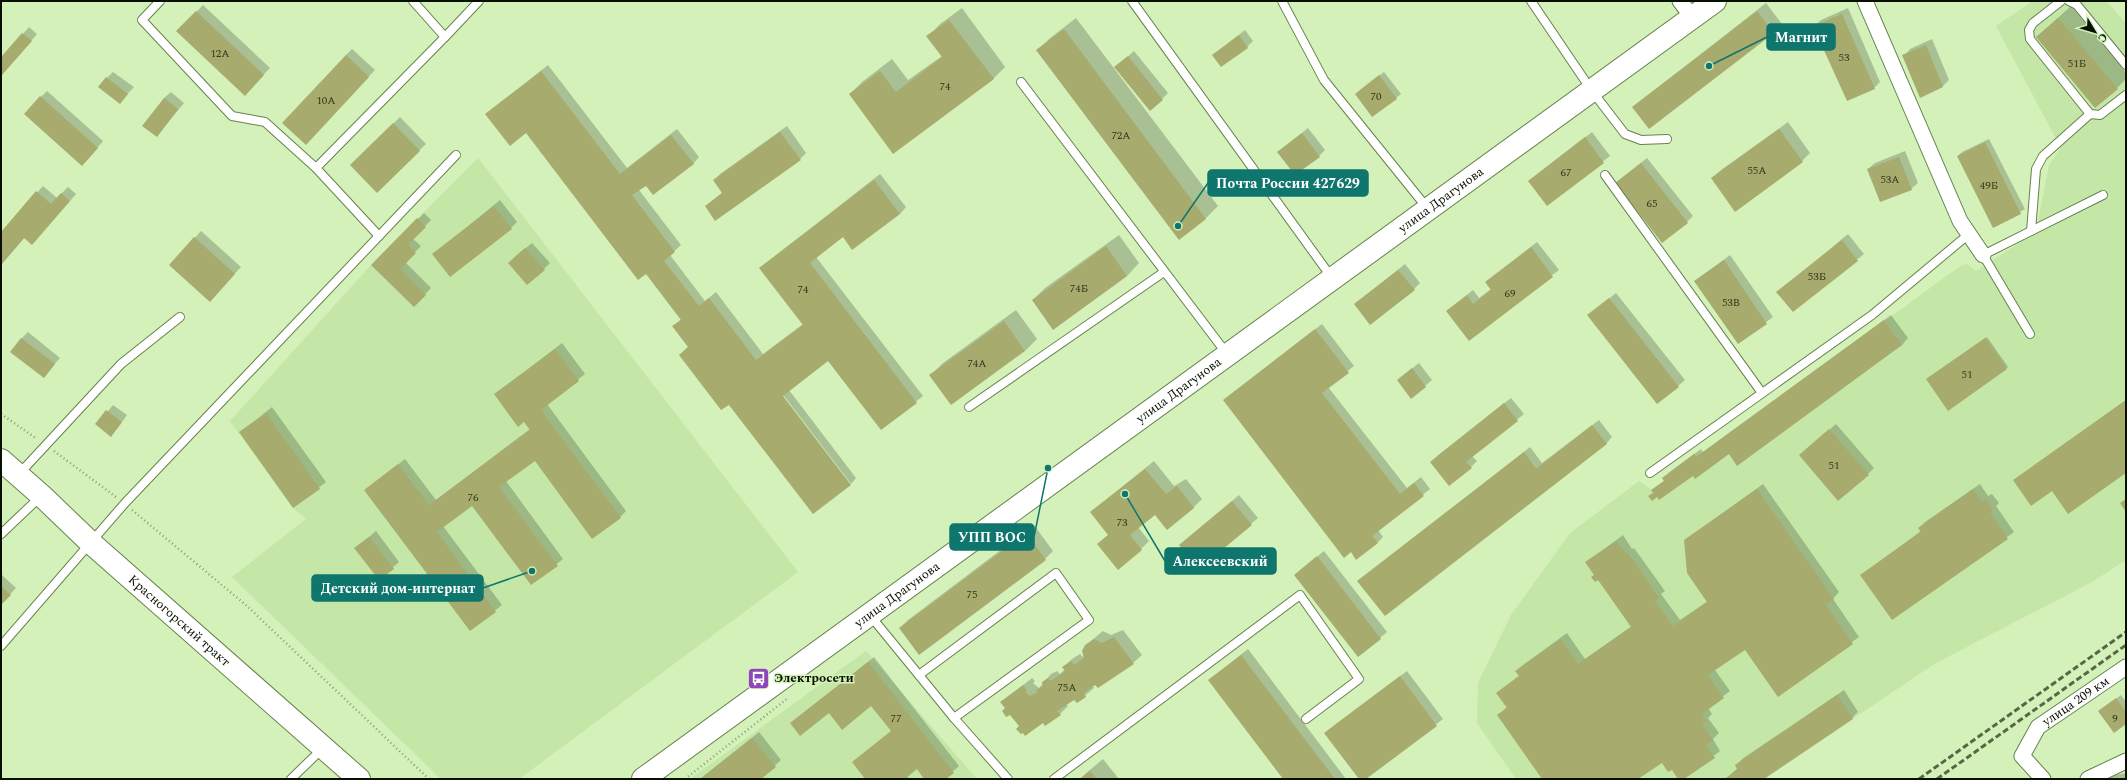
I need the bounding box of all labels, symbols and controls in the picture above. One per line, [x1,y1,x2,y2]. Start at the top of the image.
north arrow [2075,12,2115,52]
callout: Магнит [1767,24,1835,50]
text: Магнит [1775,27,1827,48]
text: С [2093,30,2112,46]
house number: 12А [210,45,230,62]
house number: 53 [1839,49,1850,66]
house number: 51Б [2068,55,2086,72]
house number: 74 [940,78,951,95]
house number: 70 [1371,88,1382,105]
house number: 10А [316,92,336,109]
house number: 72А [1111,127,1131,144]
street label: улица Драгунова [1393,162,1489,238]
house number: 55А [1747,162,1767,179]
house number: 67 [1561,164,1572,181]
callout: Почта России 427629 [1208,170,1368,196]
house number: 53А [1880,171,1900,188]
text: Почта России 427629 [1216,173,1360,194]
house number: 49Б [1980,177,1998,194]
house number: 65 [1647,195,1658,212]
house number: 53Б [1808,268,1826,285]
house number: 74Б [1070,280,1088,297]
house number: 74 [798,281,809,298]
house number: 69 [1505,285,1516,302]
house number: 53В [1722,294,1740,311]
street label: улица Драгунова [1131,352,1226,429]
house number: 74А [967,355,987,372]
house number: 51 [1962,366,1973,383]
house number: 51 [1829,457,1840,474]
house number: 76 [468,489,479,506]
house number: 73 [1117,514,1128,531]
callout: УПП ВОС [950,524,1034,550]
text: УПП ВОС [958,527,1026,548]
callout: Алексеевский [1165,548,1276,574]
text: Алексеевский [1172,551,1268,572]
street label: улица Драгунова [849,556,945,633]
street label: Красногорский тракт [124,570,235,671]
callout: Детский дом-интернат [312,575,483,601]
text: Детский дом-интернат [321,578,475,599]
house number: 75 [967,586,978,603]
bus stop icon: Электросети [746,665,772,691]
place label: Электросети [774,668,854,688]
street label: улица 209 км [2037,671,2113,732]
house number: 75А [1057,679,1077,696]
house number: 77 [891,710,902,727]
house number: 9 [2112,710,2118,727]

